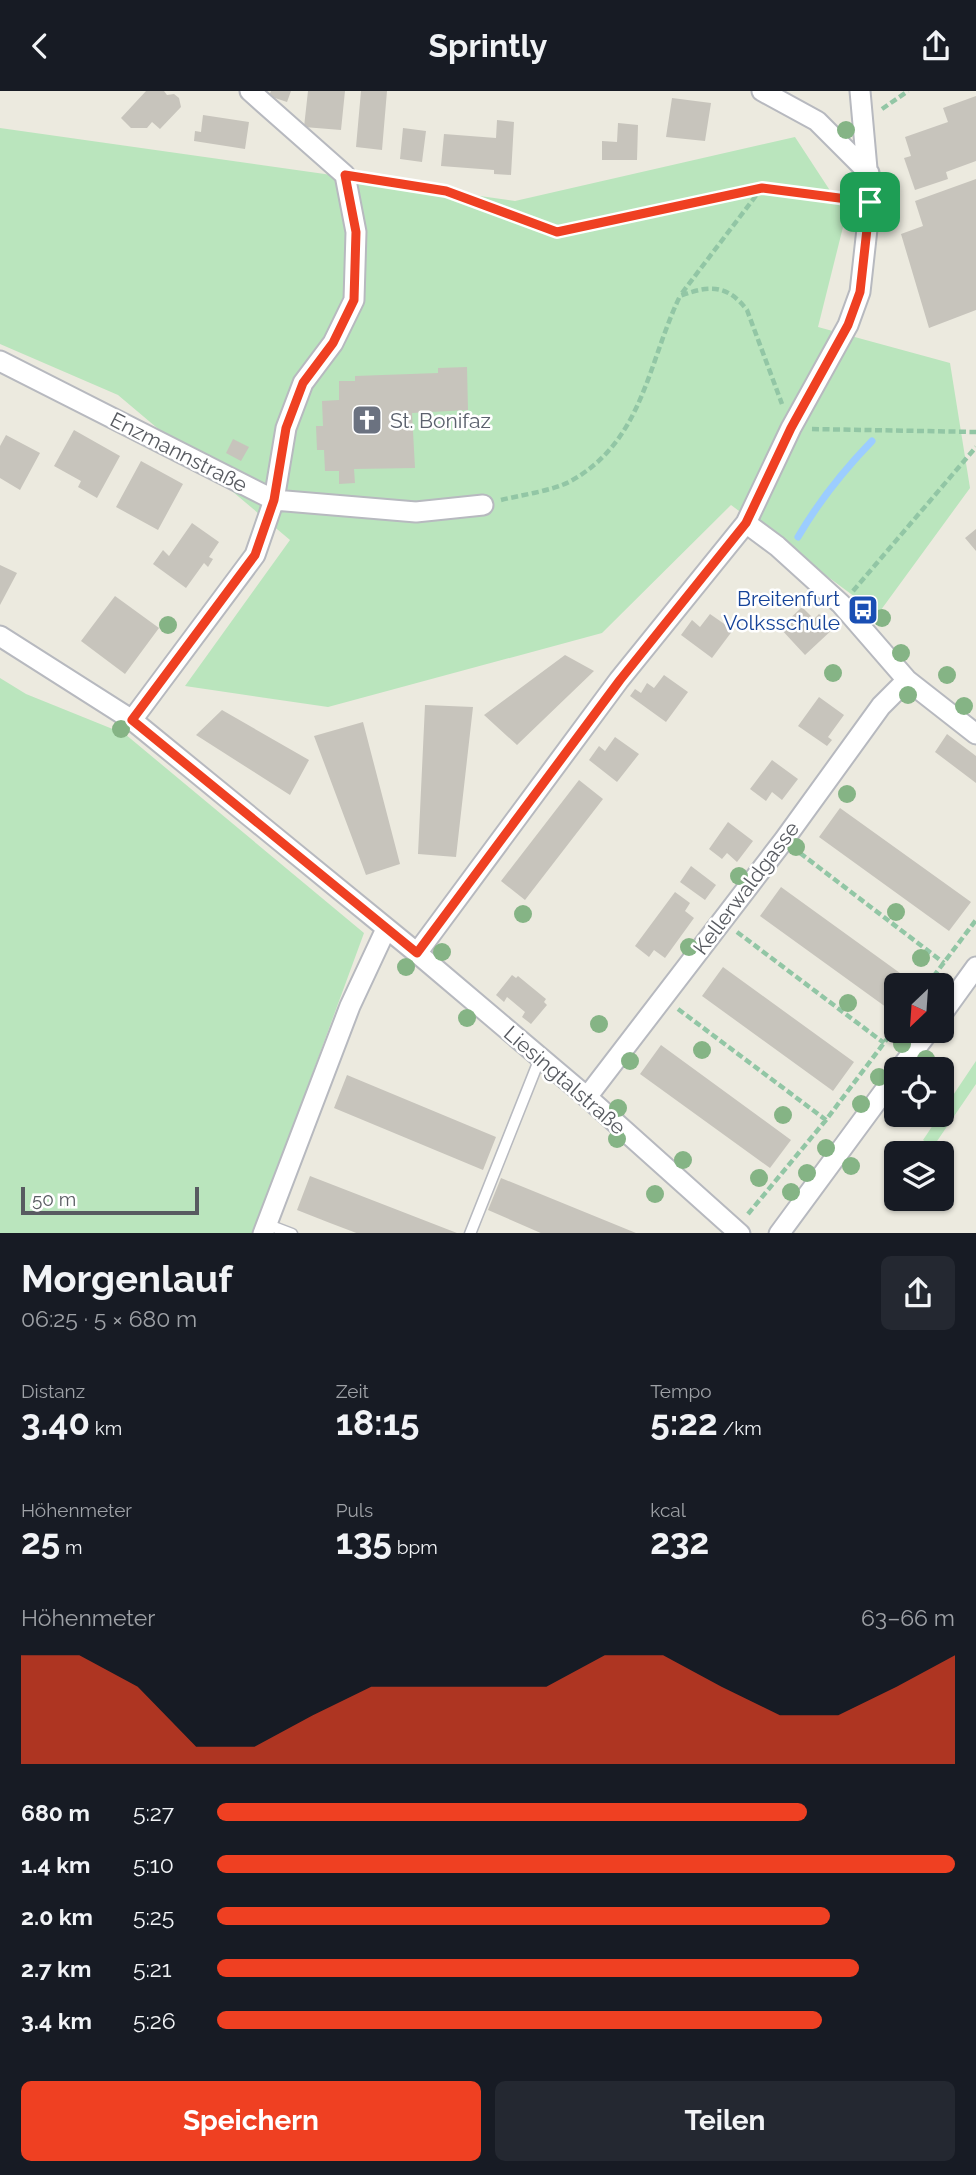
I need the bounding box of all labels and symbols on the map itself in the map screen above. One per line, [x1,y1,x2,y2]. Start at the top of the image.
pin [840,172,900,232]
church icon: St. Bonifaz [350,403,384,437]
street label: Enzmannstraße [106,407,252,497]
place label: St. Bonifaz [390,408,491,433]
place label: Breitenfurt Volksschule [723,586,840,635]
bus stop icon: Breitenfurt Volksschule [846,593,880,627]
street label: Kellerwaldgasse [688,816,804,960]
north arrow [884,973,954,1043]
street label: Liesingtalstraße [499,1020,631,1140]
scale bar [21,1185,200,1216]

